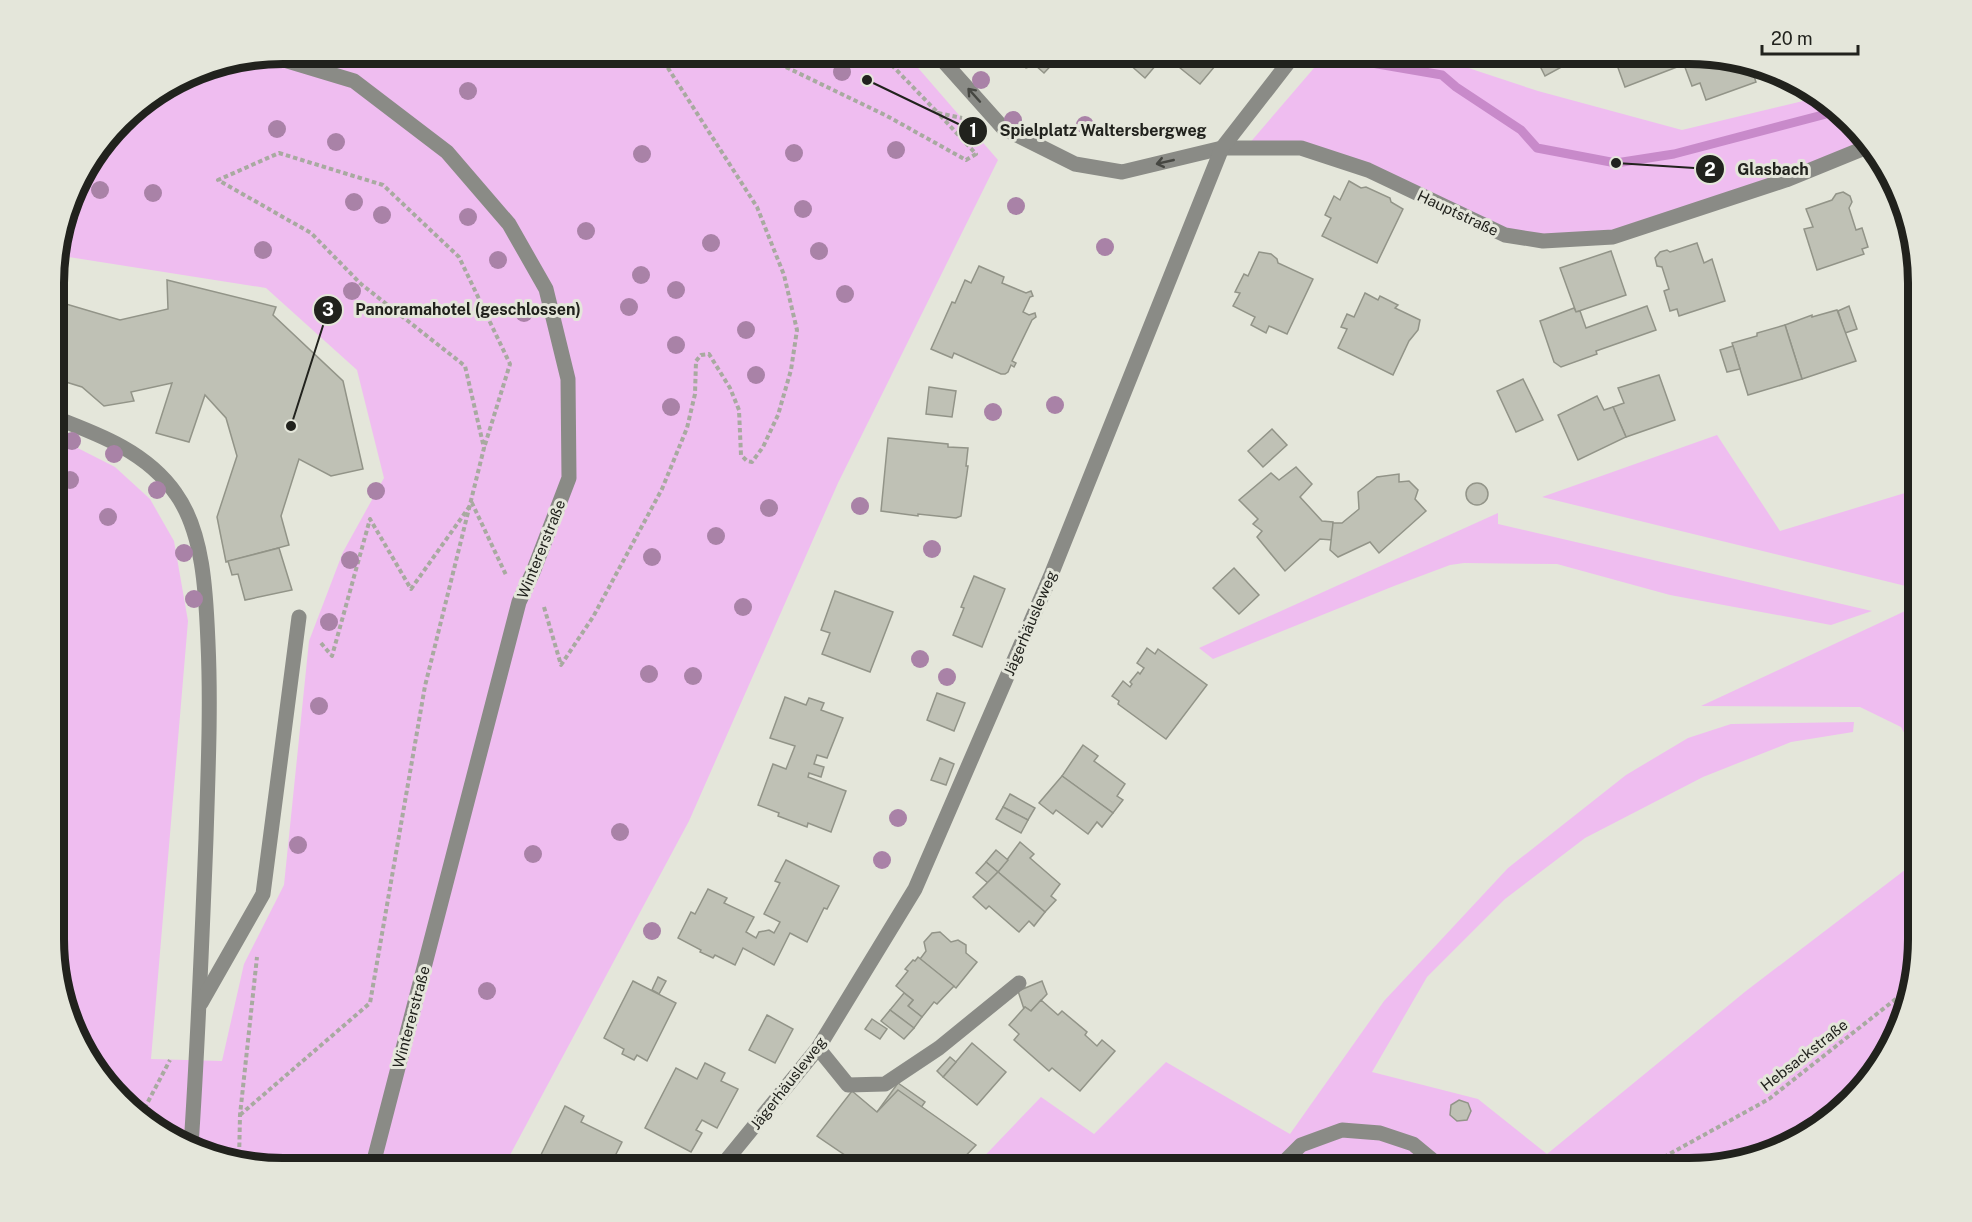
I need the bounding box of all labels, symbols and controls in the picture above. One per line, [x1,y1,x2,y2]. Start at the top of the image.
scale bar [1762,18,1858,56]
text: 20 m [1771,28,1813,49]
one-way arrow [967,88,981,103]
callout: Spielplatz Waltersbergweg [958,114,1219,148]
text: 1 [969,120,977,141]
text: Spielplatz Waltersbergweg [999,121,1207,140]
callout: Glasbach [1695,152,1821,186]
one-way arrow [1156,157,1175,169]
text: 2 [1704,159,1716,180]
text: Glasbach [1737,160,1809,179]
street label: Hauptstraße [1415,187,1501,239]
callout: Panoramahotel (geschlossen) [313,293,593,327]
text: 3 [322,299,334,320]
text: Panoramahotel (geschlossen) [355,300,581,319]
street label: Wintererstraße [513,497,569,601]
street label: Jägerhäusleweg [1000,568,1060,678]
street label: Wintererstraße [389,964,433,1070]
street label: Hebsackstraße [1757,1016,1851,1094]
street label: Jägerhäusleweg [747,1033,829,1133]

